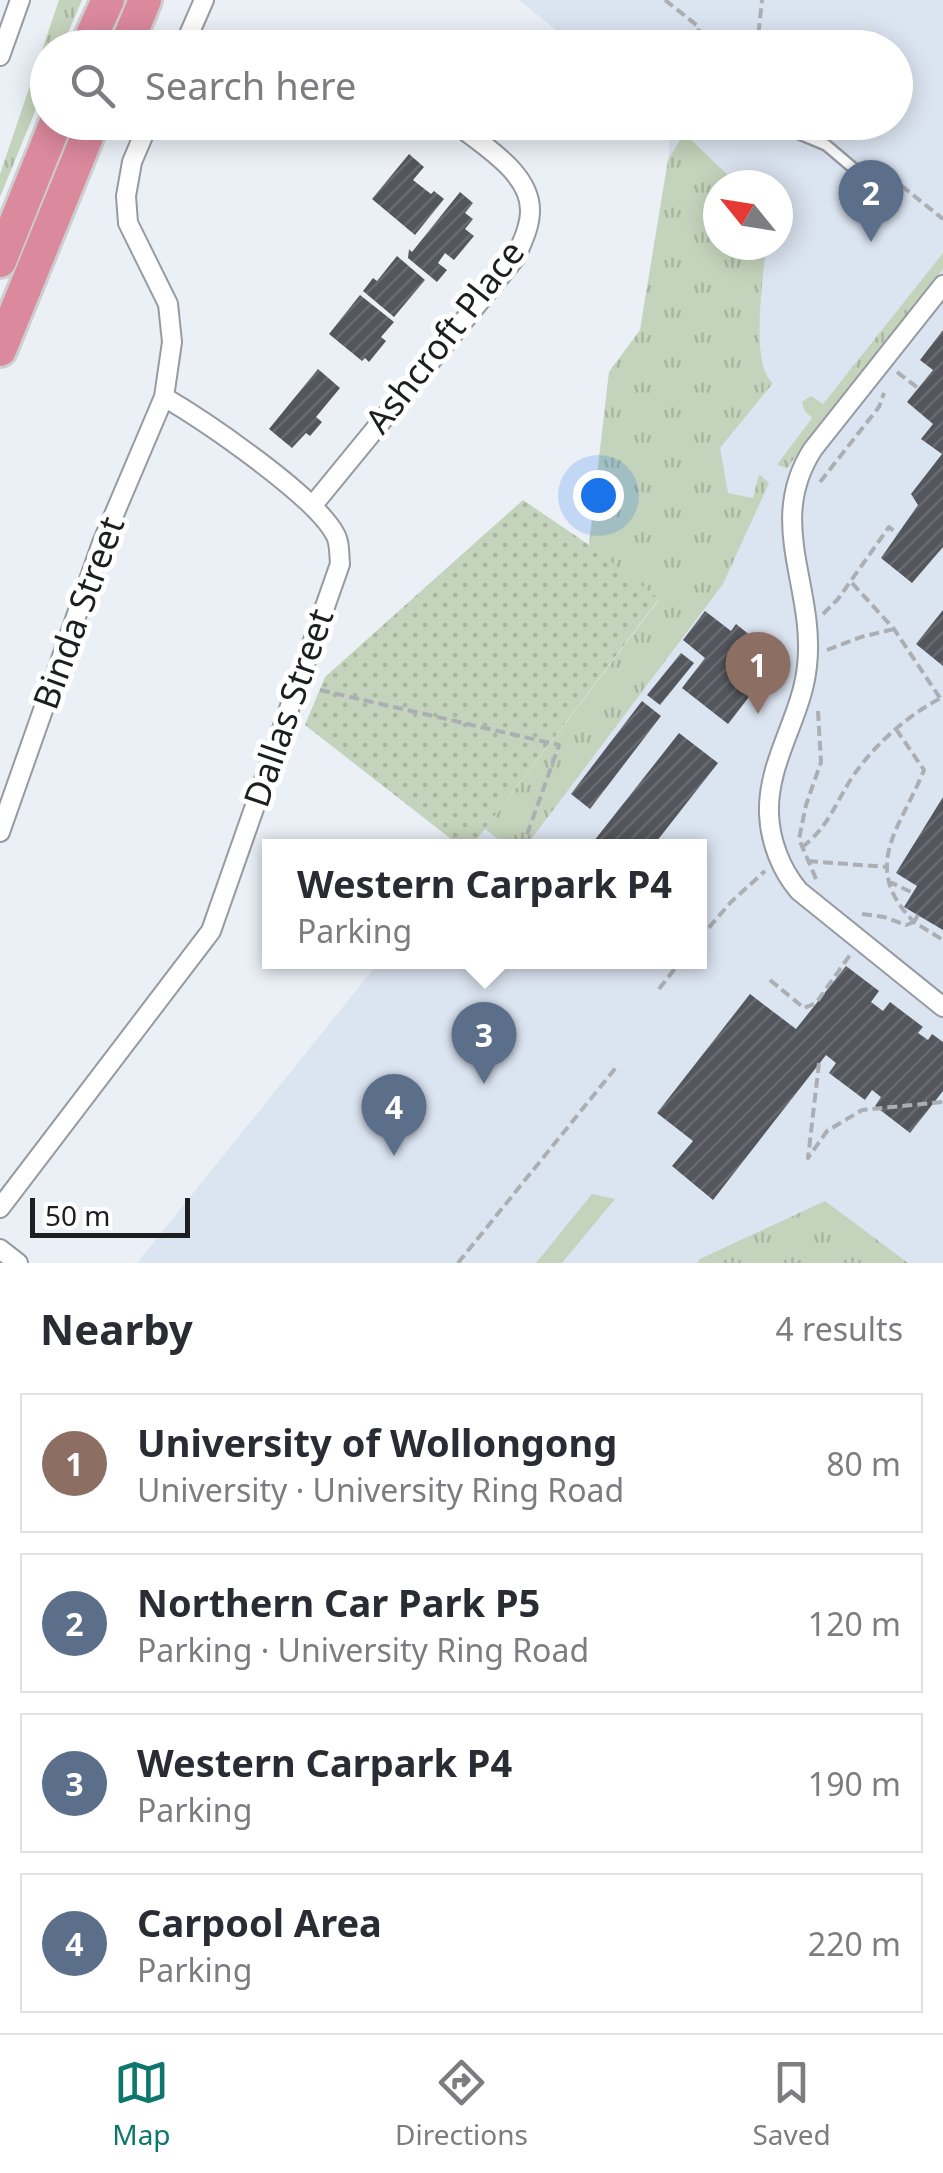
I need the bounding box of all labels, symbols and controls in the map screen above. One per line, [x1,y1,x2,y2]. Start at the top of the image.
search box [30,30,913,140]
icon: search [65,58,120,113]
text: Search here [145,59,356,111]
pin: 2 [838,160,904,242]
north arrow [703,170,793,260]
street label: Ashcroft Place [354,230,534,442]
your location [573,470,624,521]
street label: Binda Street [21,510,134,715]
street label: Dallas Street [232,602,343,813]
pin: 1 [726,632,790,714]
popup [262,839,707,969]
text: Western Carpark P4 [297,857,672,909]
text: Parking [297,909,412,952]
pin: 3 [452,1002,516,1084]
pin: 4 [362,1074,426,1156]
scale bar [30,1193,190,1238]
text: 50 m [45,1196,111,1234]
text: Nearby [40,1300,193,1357]
text: 4 results [776,1307,903,1350]
text: University of Wollongong [137,1416,617,1468]
text: 1 [65,1442,84,1485]
text: 80 m [826,1442,901,1485]
text: University · University Ring Road [137,1468,624,1511]
text: Northern Car Park P5 [137,1576,540,1628]
text: 2 [65,1602,84,1645]
text: 120 m [808,1602,901,1645]
text: Parking · University Ring Road [137,1628,589,1671]
text: Western Carpark P4 [137,1736,512,1788]
text: 3 [65,1762,84,1805]
text: 190 m [808,1762,901,1805]
text: Parking [137,1788,252,1831]
text: Carpool Area [137,1896,382,1948]
text: 4 [65,1922,84,1965]
text: 220 m [808,1922,901,1965]
text: Parking [137,1948,252,1991]
tab: Map [112,2055,171,2153]
tab: Directions [395,2055,528,2153]
tab: Saved [752,2055,831,2153]

